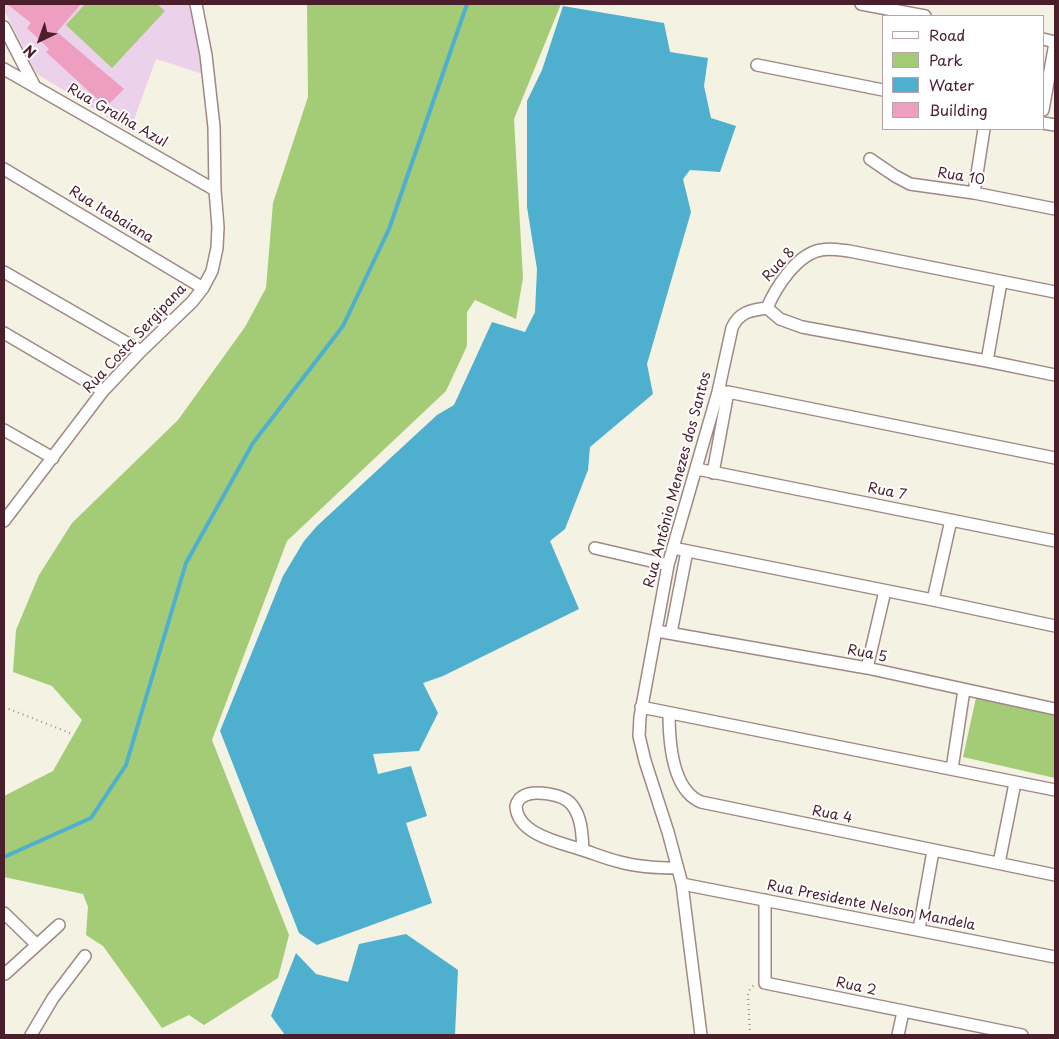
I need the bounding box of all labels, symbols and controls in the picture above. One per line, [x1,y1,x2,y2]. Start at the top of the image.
north arrow [15,15,65,65]
legend [882,15,1044,130]
text: Road [929,23,965,46]
text: N [18,40,41,63]
text: Park [929,48,963,71]
text: Water [929,73,974,96]
street label: Rua Gralha Azul [64,81,170,151]
text: Building [929,98,988,121]
street label: Rua 10 [936,165,986,189]
street label: Rua Itabaiana [66,183,156,247]
street label: Rua 8 [759,244,799,286]
street label: Rua Costa Sergipana [80,281,190,397]
street label: Rua Antônio Menezes dos Santos [641,370,715,590]
street label: Rua 7 [866,480,908,504]
street label: Rua 5 [846,642,888,666]
street label: Rua 4 [810,803,854,827]
street label: Rua Presidente Nelson Mandela [765,878,977,934]
street label: Rua 2 [834,974,878,1000]

